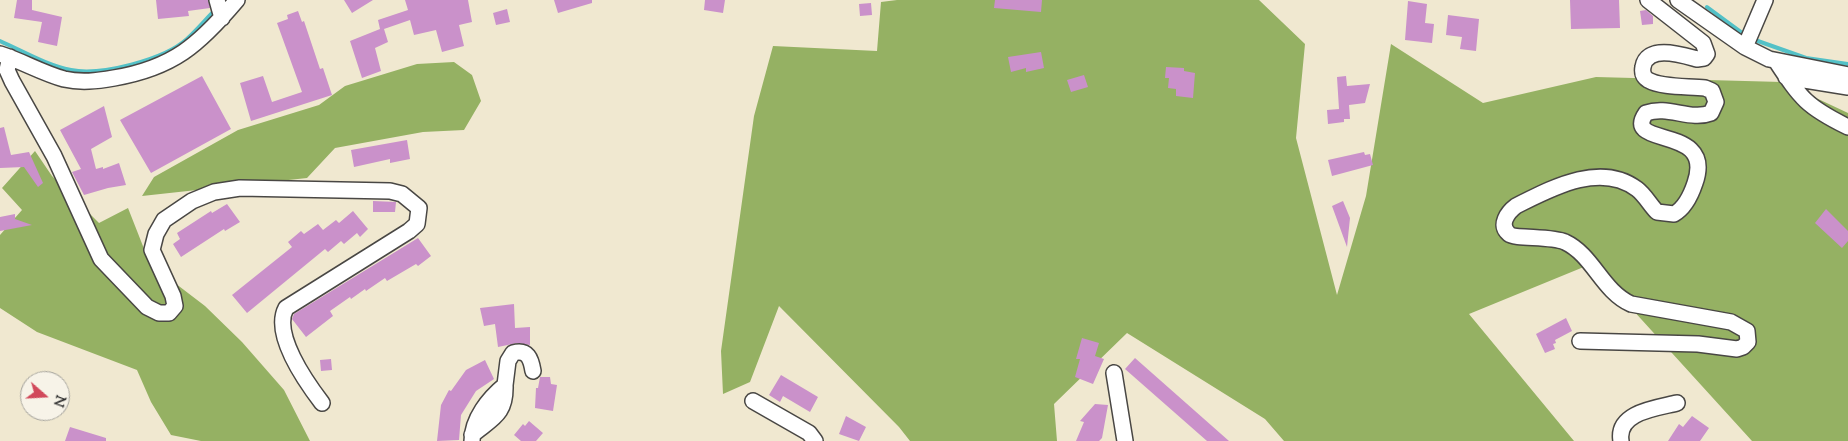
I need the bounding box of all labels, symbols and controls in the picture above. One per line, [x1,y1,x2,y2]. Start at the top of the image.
north arrow [20,371,70,421]
text: N [47,392,70,409]

